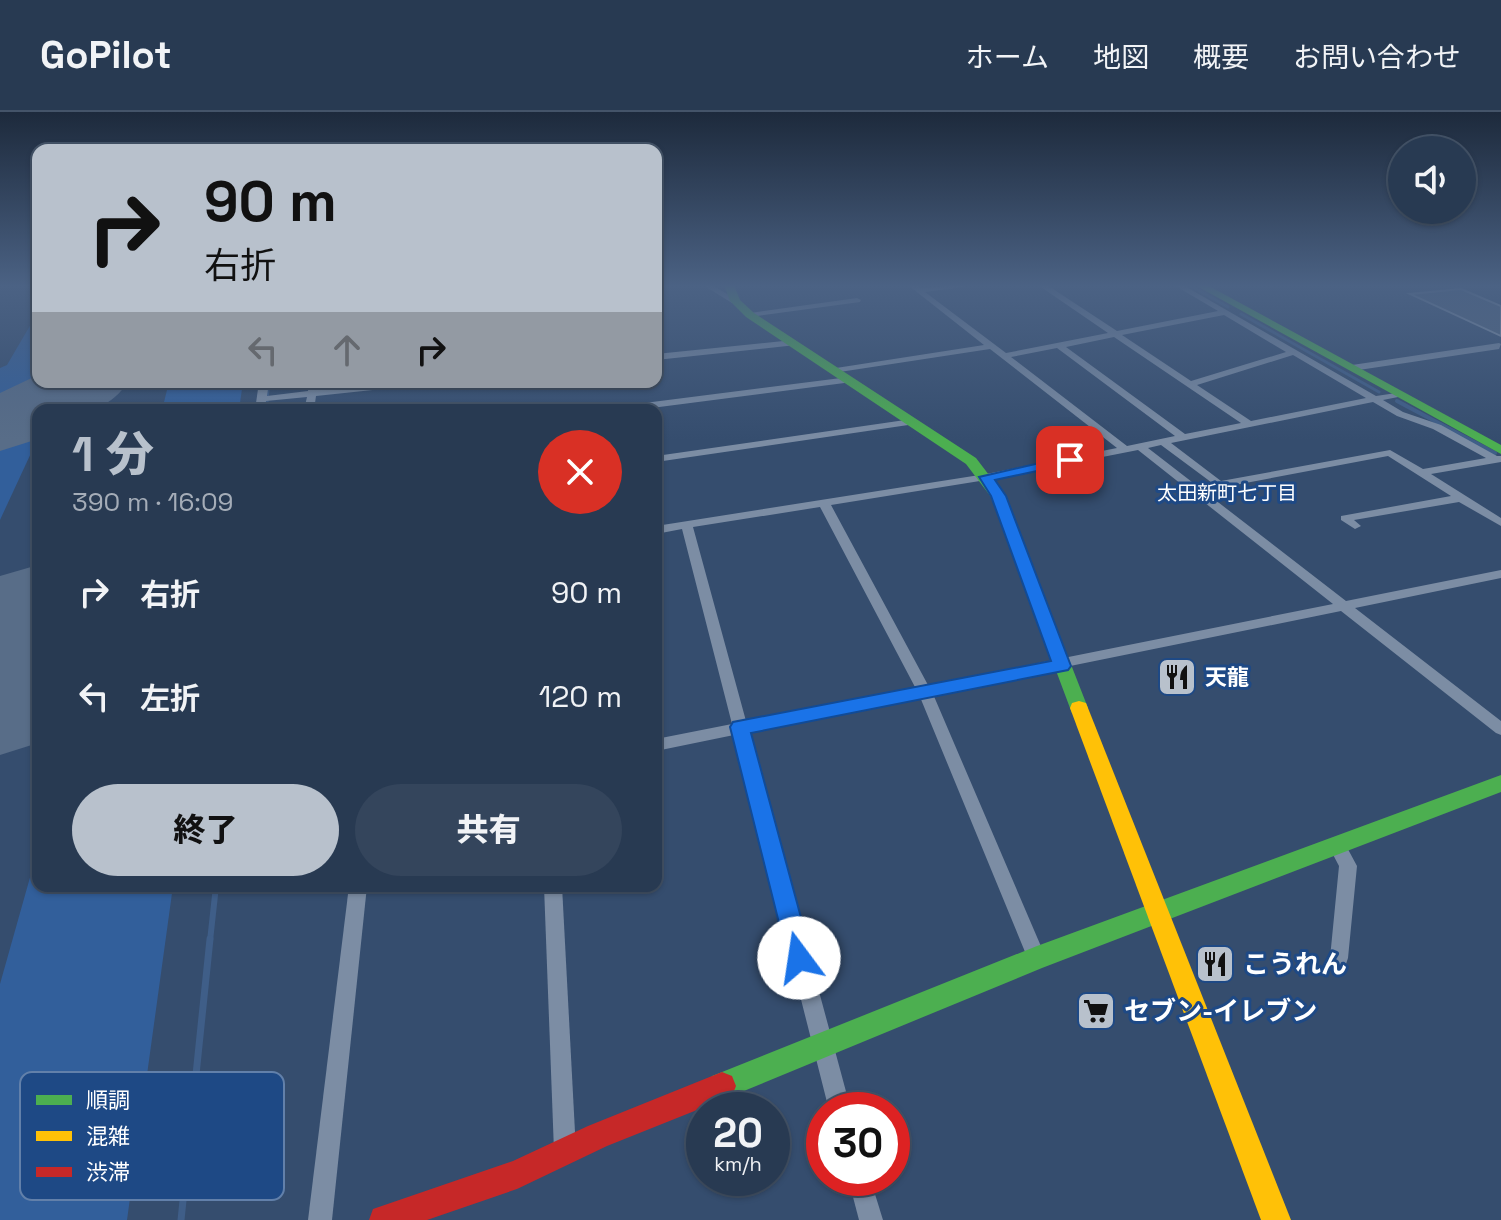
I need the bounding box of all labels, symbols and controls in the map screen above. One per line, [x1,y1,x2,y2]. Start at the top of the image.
text: GoPilot [40,31,172,79]
text: ホーム [966,39,1049,75]
text: 地図 [1093,39,1149,75]
text: 概要 [1193,39,1249,75]
text: お問い合わせ [1293,39,1461,75]
map controls [1388,136,1476,224]
button: sound [1388,136,1476,224]
text: 90 m [204,166,337,237]
icon: right [72,176,176,280]
text: 右折 [204,243,276,289]
icon: left [241,328,285,372]
icon: ahead [325,328,369,372]
icon: right [409,328,453,372]
text: 1 分 [72,424,154,485]
pin [1036,426,1104,494]
button: close [538,430,622,514]
icon: arrive [1048,438,1092,482]
district label: 太田新町七丁目 [1157,480,1297,506]
text: 390 m · 16:09 [72,485,234,519]
icon: right [72,570,116,614]
text: 90 m [551,573,622,612]
text: 右折 [140,575,200,614]
restaurant icon: 天龍 [1156,656,1198,698]
place label: 天龍 [1205,663,1249,691]
icon: left [72,674,116,718]
text: 120 m [539,677,622,716]
text: 左折 [140,679,200,718]
button: 終了 [72,784,339,876]
button: 共有 [355,784,622,876]
position arrow [757,916,841,1000]
restaurant icon: こうれん [1194,943,1236,985]
place label: こうれん [1243,947,1347,981]
supermarket icon: セブン-イレブン [1075,990,1117,1032]
place label: セブン-イレブン [1124,994,1317,1028]
legend [20,1072,284,1200]
text: 順調 [86,1086,130,1114]
speed limit sign: 30 [806,1092,910,1196]
text: 20 [713,1108,763,1159]
text: 混雑 [86,1122,130,1150]
text: km/h [714,1151,762,1177]
text: 渋滞 [86,1158,130,1186]

